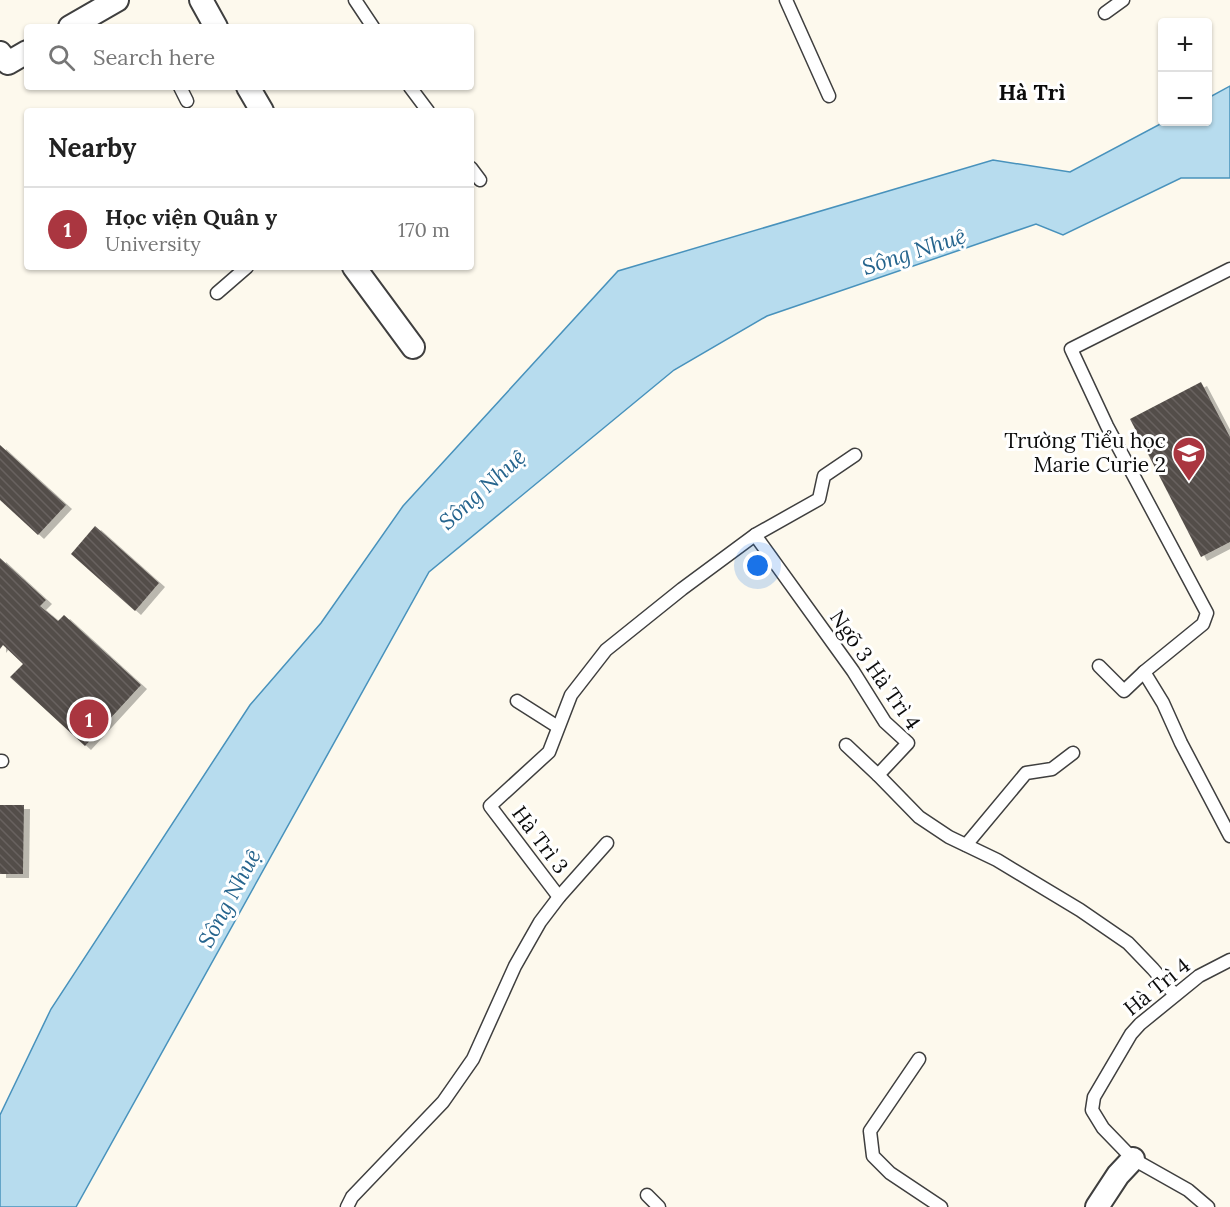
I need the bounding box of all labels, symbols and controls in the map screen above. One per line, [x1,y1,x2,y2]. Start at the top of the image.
map controls [1158,18,1212,126]
button: + [1158,18,1212,72]
search box [24,24,474,90]
icon: search [45,41,78,74]
text: Search here [93,43,215,71]
button: − [1158,72,1212,126]
district label: Hà Trì [999,78,1065,106]
text: Nearby [48,131,136,164]
text: Học viện Quân y [105,203,277,231]
text: 1 [63,217,72,242]
text: 170 m [398,217,450,242]
water label: Sông Nhuệ [859,221,969,281]
text: University [105,231,201,256]
place label: Trường Tiểu học Marie Curie 2 [1004,427,1166,478]
school or university icon: Trường Tiểu học Marie Curie 2 [1171,435,1207,482]
water label: Sông Nhuệ [433,443,531,535]
your location [743,551,772,580]
street label: Ngõ 3 Hà Trì 4 [824,605,927,735]
pin: 1 [70,696,109,742]
street label: Hà Trì 3 [506,800,575,879]
water label: Sông Nhuệ [191,844,267,952]
street label: Hà Trì 4 [1118,952,1195,1022]

